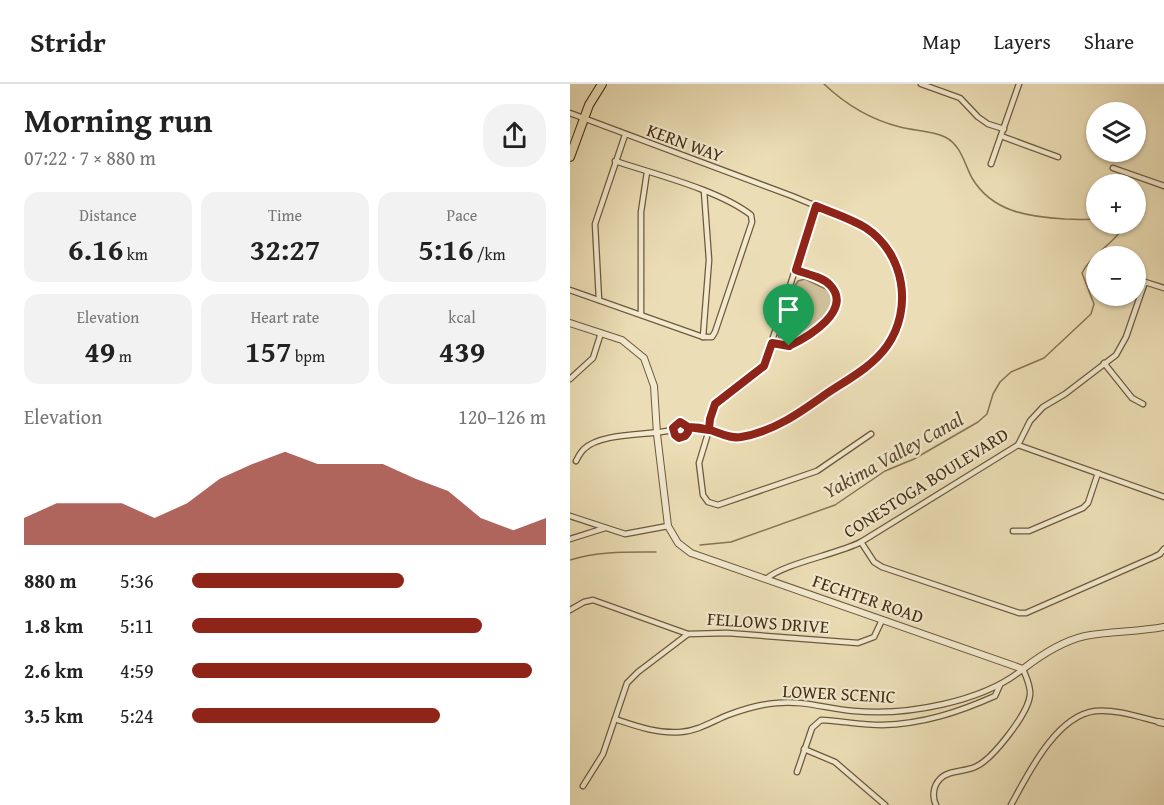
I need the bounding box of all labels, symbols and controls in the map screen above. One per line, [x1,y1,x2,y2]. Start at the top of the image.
text: Stridr [30,21,106,62]
text: Map [922,26,961,57]
text: Layers [994,26,1051,57]
text: Share [1084,26,1134,57]
text: Morning run [24,96,213,144]
map controls [1086,102,1146,306]
button: layers [1086,102,1146,162]
button: share [483,104,546,167]
street label: KERN WAY [643,116,727,169]
text: 07:22 · 7 × 880 m [24,143,156,172]
button: + [1086,174,1146,234]
text: Distance [79,203,137,227]
text: Time [268,203,302,227]
text: Pace [447,203,477,227]
text: 6.16 [68,227,123,271]
text: 32:27 [250,227,320,271]
text: 5:16 [418,227,473,271]
text: km [123,242,148,266]
text: /km [473,242,506,266]
button: − [1086,246,1146,306]
pin [763,284,814,346]
icon: arrive [772,293,805,326]
text: Elevation [77,305,139,329]
text: Heart rate [251,305,319,329]
text: kcal [448,305,476,329]
text: 49 [84,329,115,373]
text: 157 [245,329,292,373]
text: 439 [439,329,485,373]
text: m [115,344,132,368]
text: bpm [292,344,325,368]
text: Elevation [24,402,102,431]
text: 120–126 m [458,402,546,431]
water label: Yakima Valley Canal [817,404,968,505]
street label: CONESTOGA BOULEVARD [838,421,1014,544]
text: 880 m [24,566,77,595]
text: 5:36 [120,566,154,595]
street label: FECHTER ROAD [809,567,927,630]
street label: FELLOWS DRIVE [706,605,830,640]
text: 1.8 km [24,611,83,640]
text: 5:11 [120,611,154,640]
text: 2.6 km [24,656,83,685]
text: 4:59 [120,656,154,685]
street label: LOWER SCENIC [782,677,896,710]
text: 3.5 km [24,701,83,730]
text: 5:24 [120,701,154,730]

